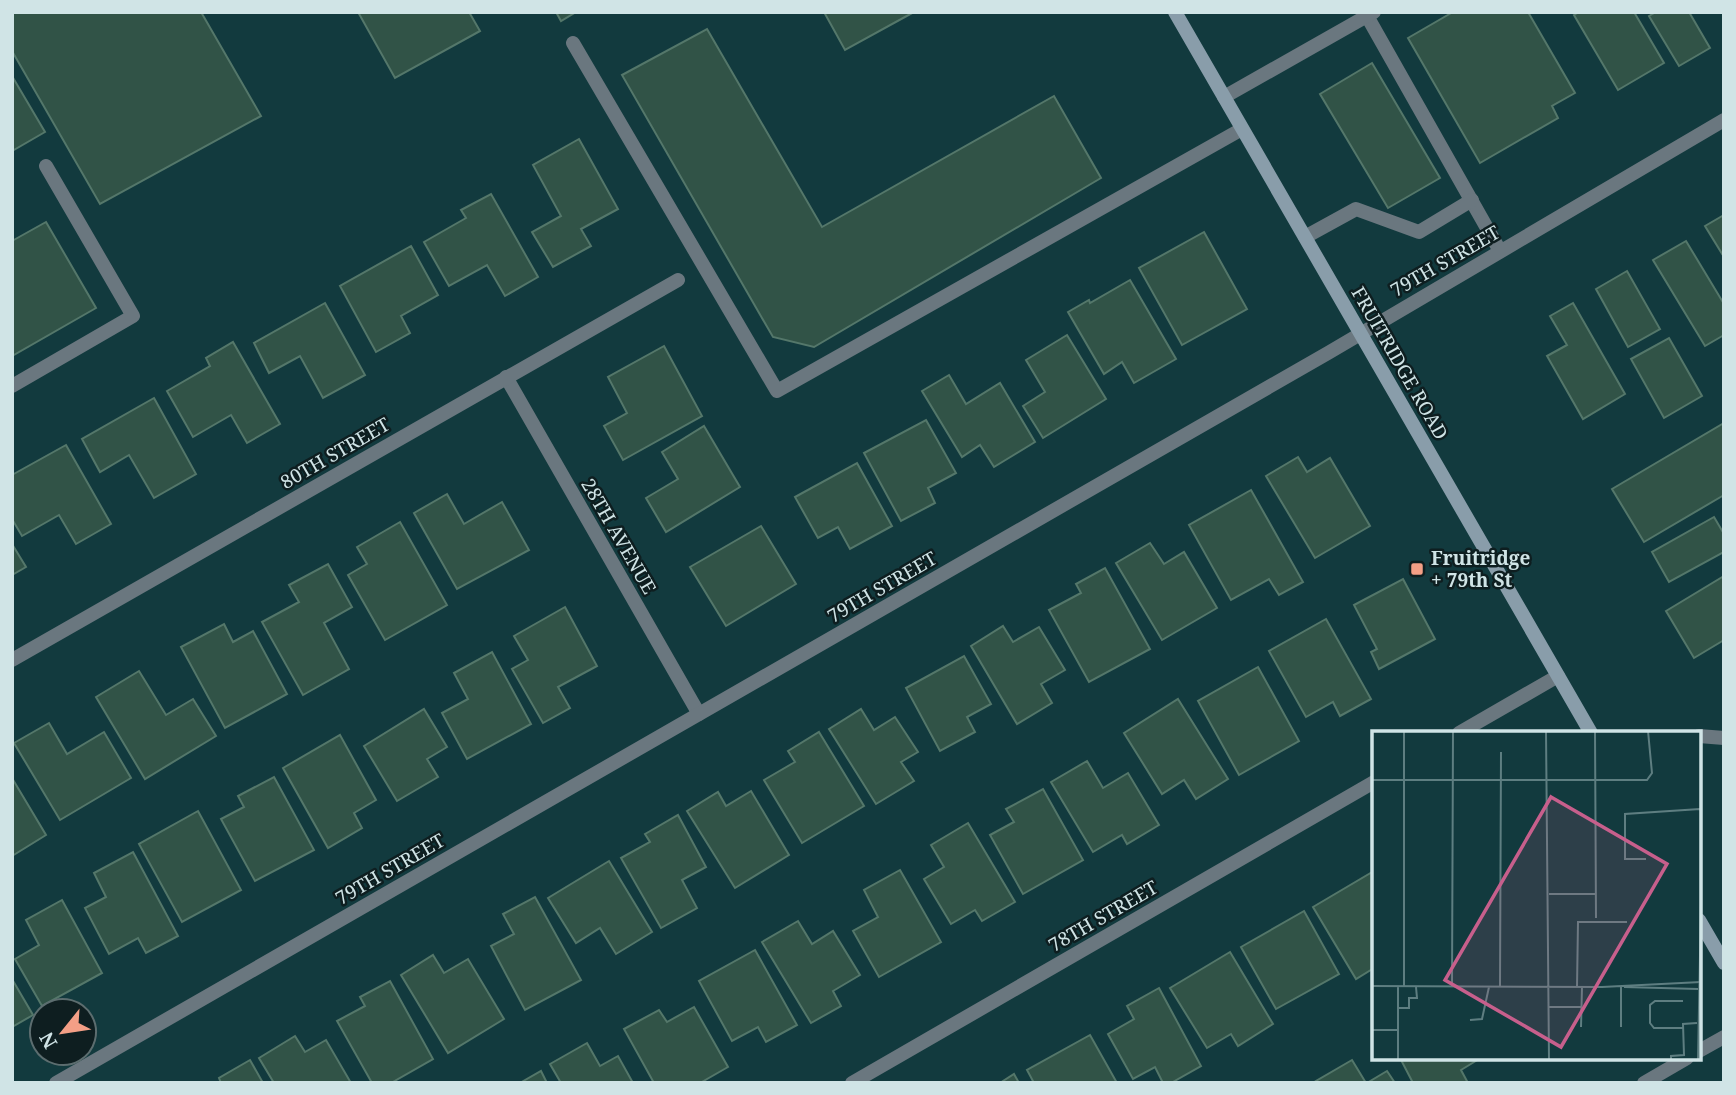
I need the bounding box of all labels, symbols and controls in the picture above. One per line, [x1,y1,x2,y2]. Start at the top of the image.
street label: 79TH STREET [1386,219,1505,303]
street label: FRUITRIDGE ROAD [1346,282,1454,444]
street label: 80TH STREET [276,411,395,495]
street label: 28TH AVENUE [575,473,663,599]
street label: 79TH STREET [823,545,942,629]
place label: Fruitridge + 79th St [1431,545,1530,593]
marker: Fruitridge + 79th St [1409,561,1425,577]
inset map [1372,731,1701,1060]
street label: 79TH STREET [331,827,450,911]
street label: 78TH STREET [1044,874,1163,958]
north arrow [28,997,98,1067]
text: N [33,1027,63,1053]

